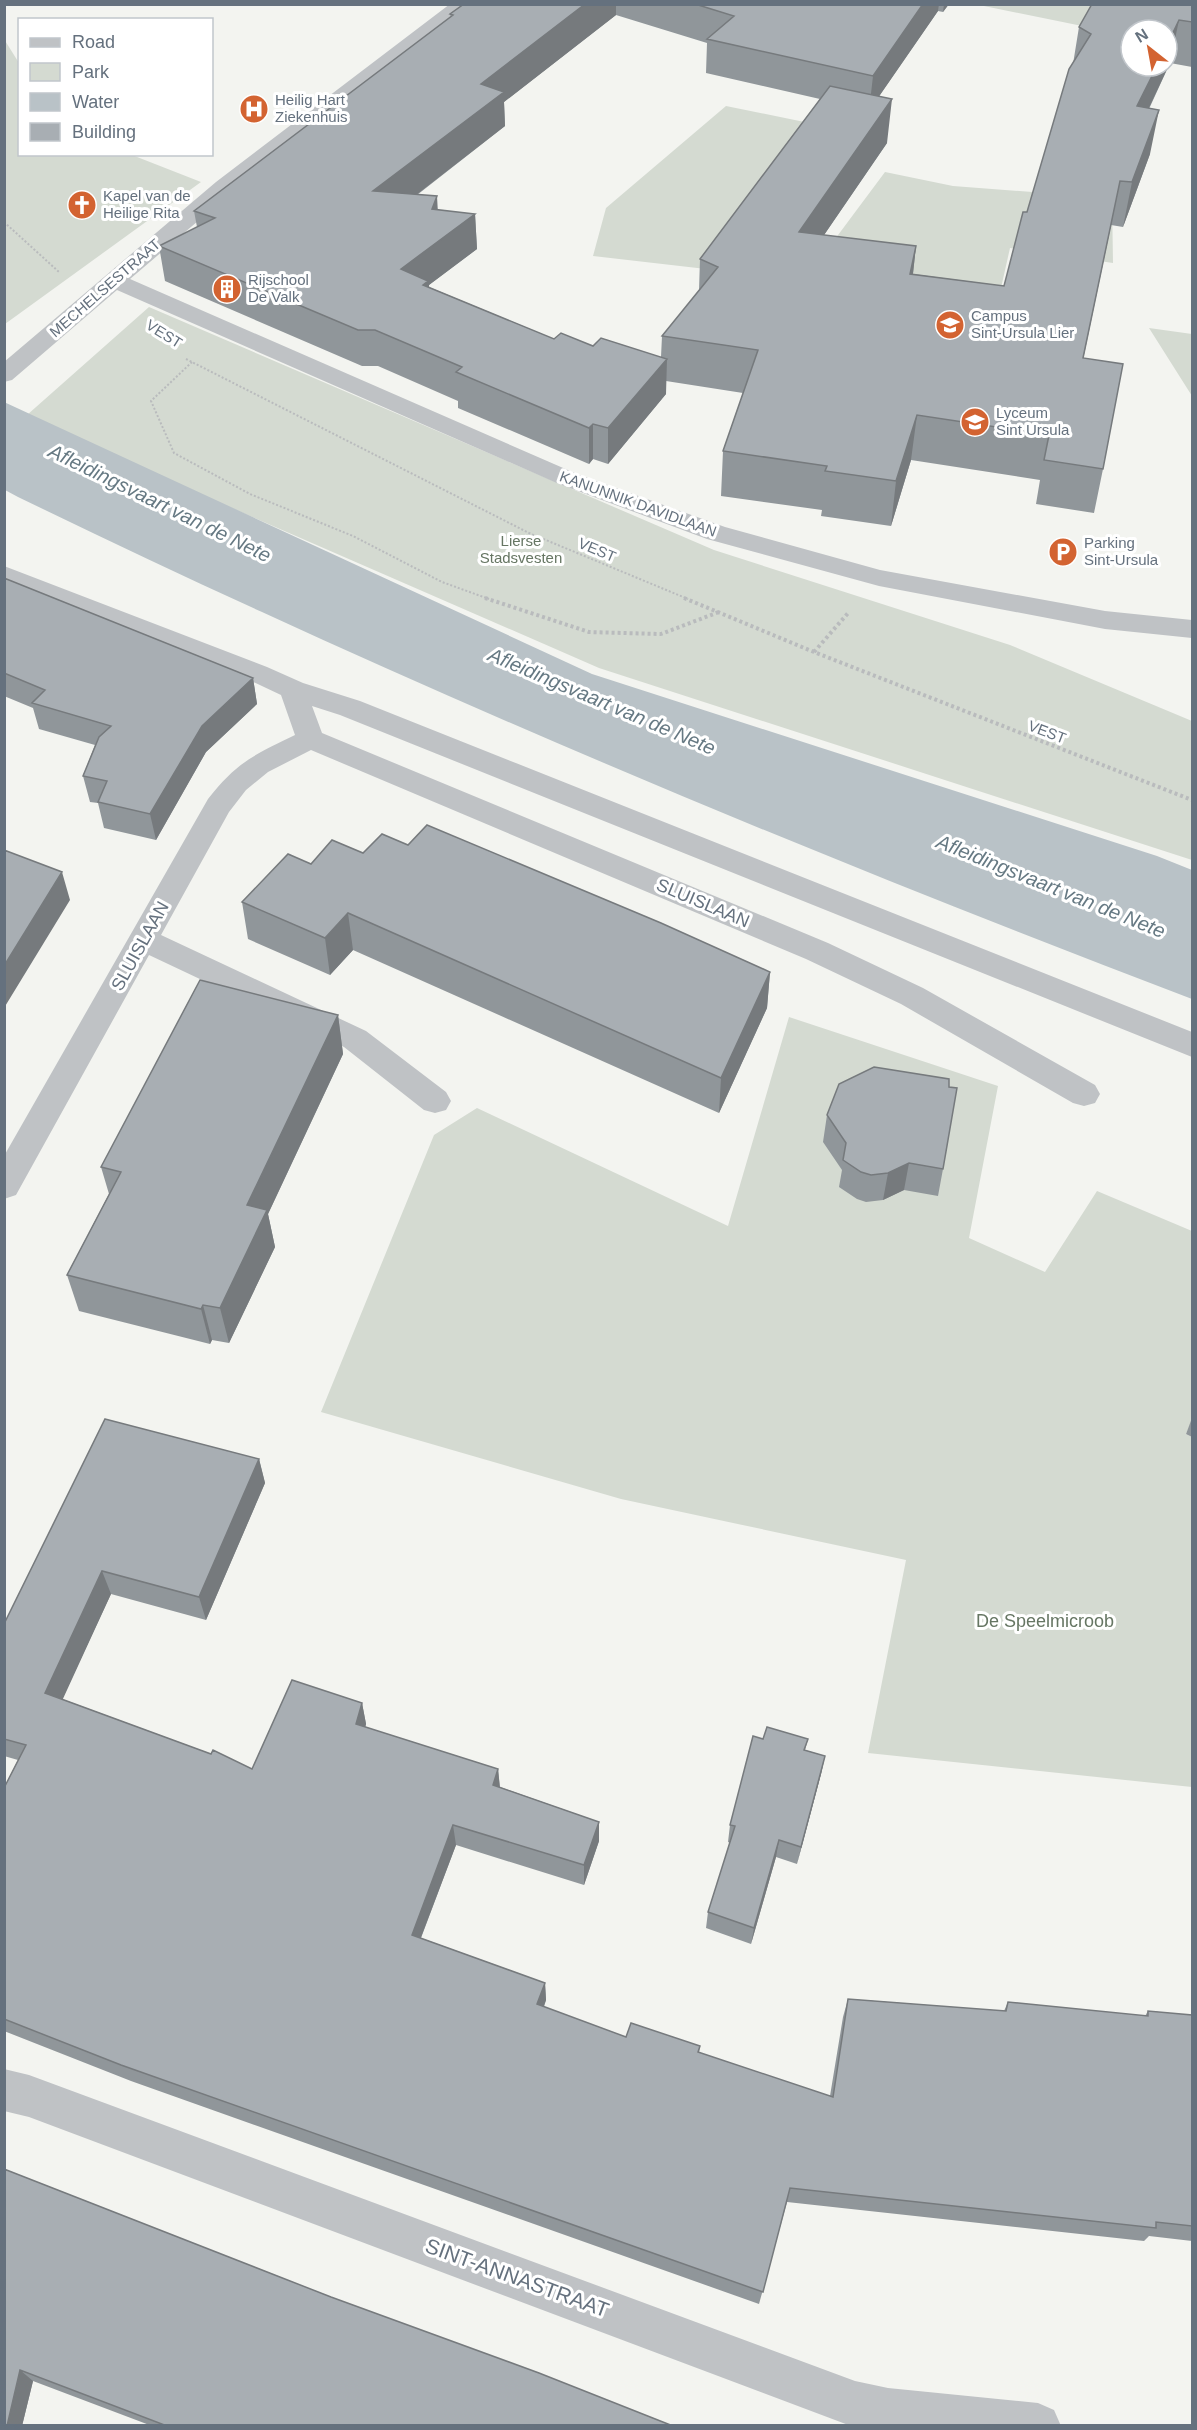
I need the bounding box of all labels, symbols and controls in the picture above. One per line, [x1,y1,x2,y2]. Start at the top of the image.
legend [18,18,213,156]
north arrow [1119,18,1179,78]
text: N [1132,25,1151,46]
text: Road [72,32,115,52]
text: Park [72,62,110,82]
place label: Heilig Hart Ziekenhuis [275,91,348,125]
text: Water [72,92,119,112]
hospital icon: Heilig Hart Ziekenhuis [238,93,270,125]
text: Building [72,122,136,142]
place label: Kapel van de Heilige Rita [103,187,191,221]
church icon: Kapel van de Heilige Rita [66,189,98,221]
street label: MECHELSESTRAAT [46,235,163,340]
place label: Rijschool De Valk [248,271,309,305]
building icon: Rijschool De Valk [211,273,243,305]
place label: Campus Sint-Ursula Lier [971,307,1074,341]
school or university icon: Campus Sint-Ursula Lier [934,309,966,341]
street label: VEST [143,316,185,351]
place label: Lyceum Sint Ursula [996,404,1070,438]
school or university icon: Lyceum Sint Ursula [959,406,991,438]
water label: Afleidingsvaart van de Nete [44,439,275,566]
street label: KANUNNIK DAVIDLAAN [557,467,719,540]
park label: Lierse Stadsvesten [480,532,562,566]
street label: VEST [576,534,619,565]
place label: Parking Sint-Ursula [1084,534,1159,568]
parking icon: Parking Sint-Ursula [1047,536,1079,568]
water label: Afleidingsvaart van de Nete [484,643,719,759]
street label: VEST [1026,717,1069,746]
water label: Afleidingsvaart van de Nete [933,830,1169,942]
street label: SLUISLAAN [654,874,752,932]
street label: SLUISLAAN [107,898,173,994]
park label: De Speelmicroob [976,1611,1114,1631]
street label: SINT-ANNASTRAAT [422,2234,612,2321]

